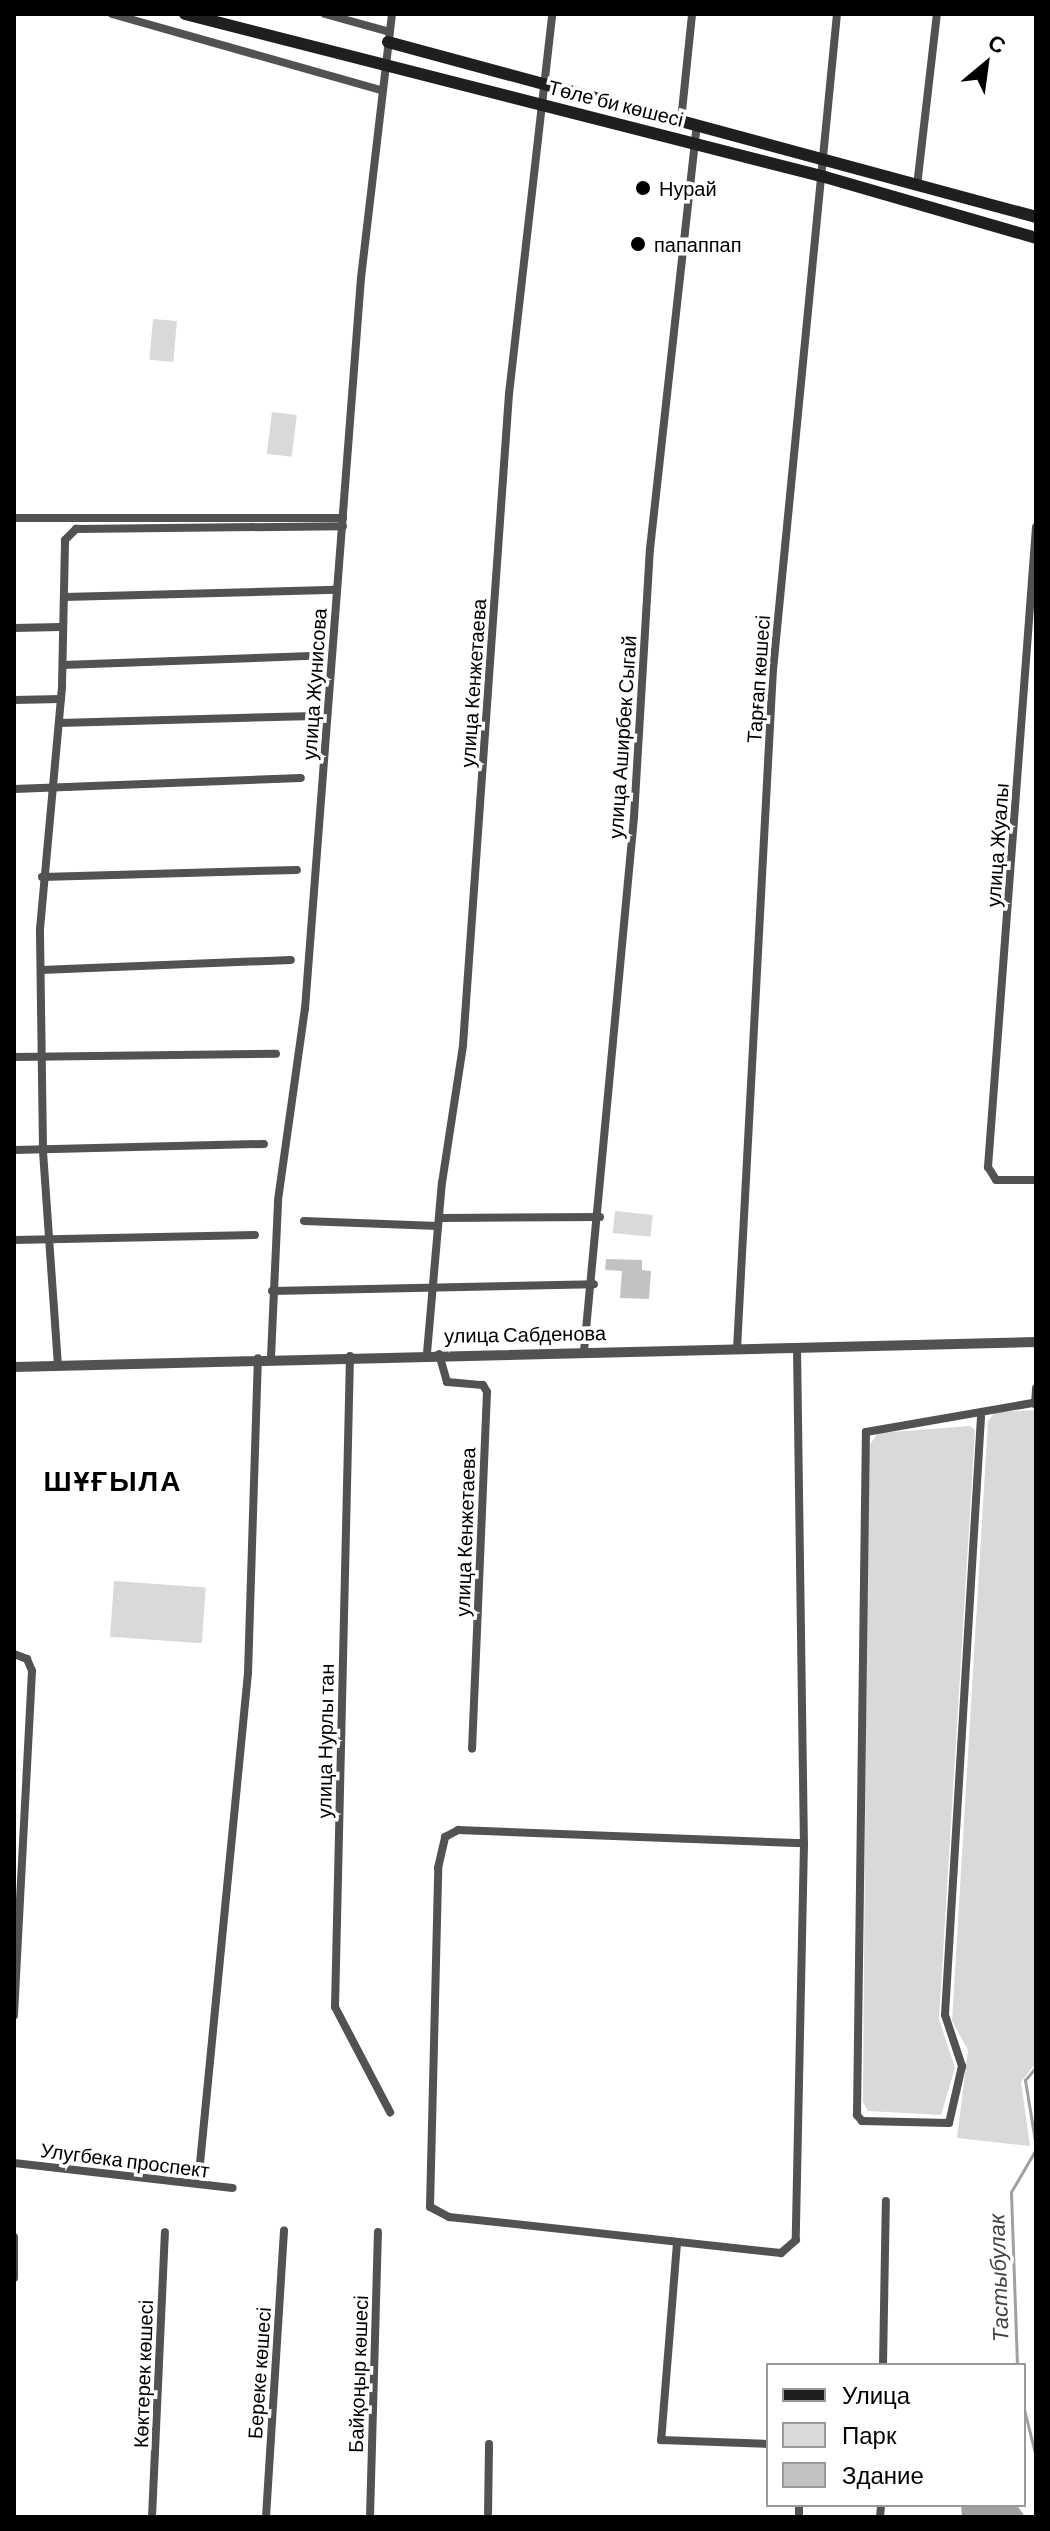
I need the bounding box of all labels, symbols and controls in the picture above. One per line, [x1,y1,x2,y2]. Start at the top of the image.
north arrow [946,24,1026,104]
text: С [984,28,1011,58]
street label: Төле би көшесі [546,75,686,131]
place label: Нурай [659,176,717,200]
marker: Нурай [634,179,652,197]
place label: папаппап [654,232,742,256]
marker: папаппап [629,235,647,253]
street label: улица Кенжетаева [455,598,491,768]
street label: улица Жунисова [297,607,331,761]
street label: Тарғап көшесі [742,614,774,744]
street label: улица Аширбек Сыгай [603,635,641,839]
street label: улица Жуалы [981,782,1013,908]
street label: улица Сабденова [444,1321,606,1347]
street label: улица Кенжетаева [450,1447,480,1617]
district label: ШҰҒЫЛА [44,1463,182,1497]
street label: улица Нурлы тан [312,1663,338,1819]
street label: Улугбека проспект [39,2138,211,2182]
water label: Тастыбулак [983,2213,1013,2343]
street label: Байқоңыр көшесі [343,2295,373,2453]
street label: Көктерек көшесі [128,2299,158,2449]
street label: Береке көшесі [242,2306,276,2440]
legend [766,2363,1026,2507]
text: Улица [842,2380,910,2409]
text: Парк [842,2420,896,2449]
text: Здание [842,2460,924,2489]

